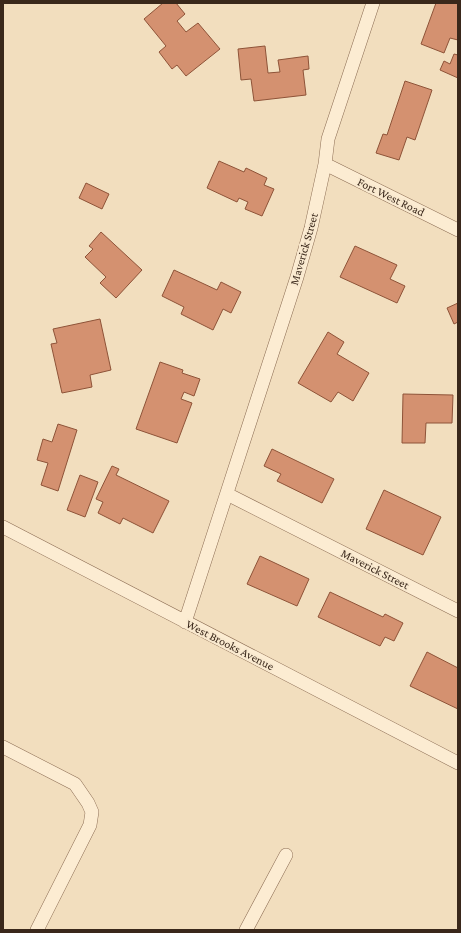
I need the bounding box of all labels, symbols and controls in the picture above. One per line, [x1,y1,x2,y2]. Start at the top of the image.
street label: Fort West Road [355,175,428,220]
street label: Maverick Street [287,210,321,287]
street label: Maverick Street [339,546,412,593]
street label: West Brooks Avenue [184,617,276,673]

